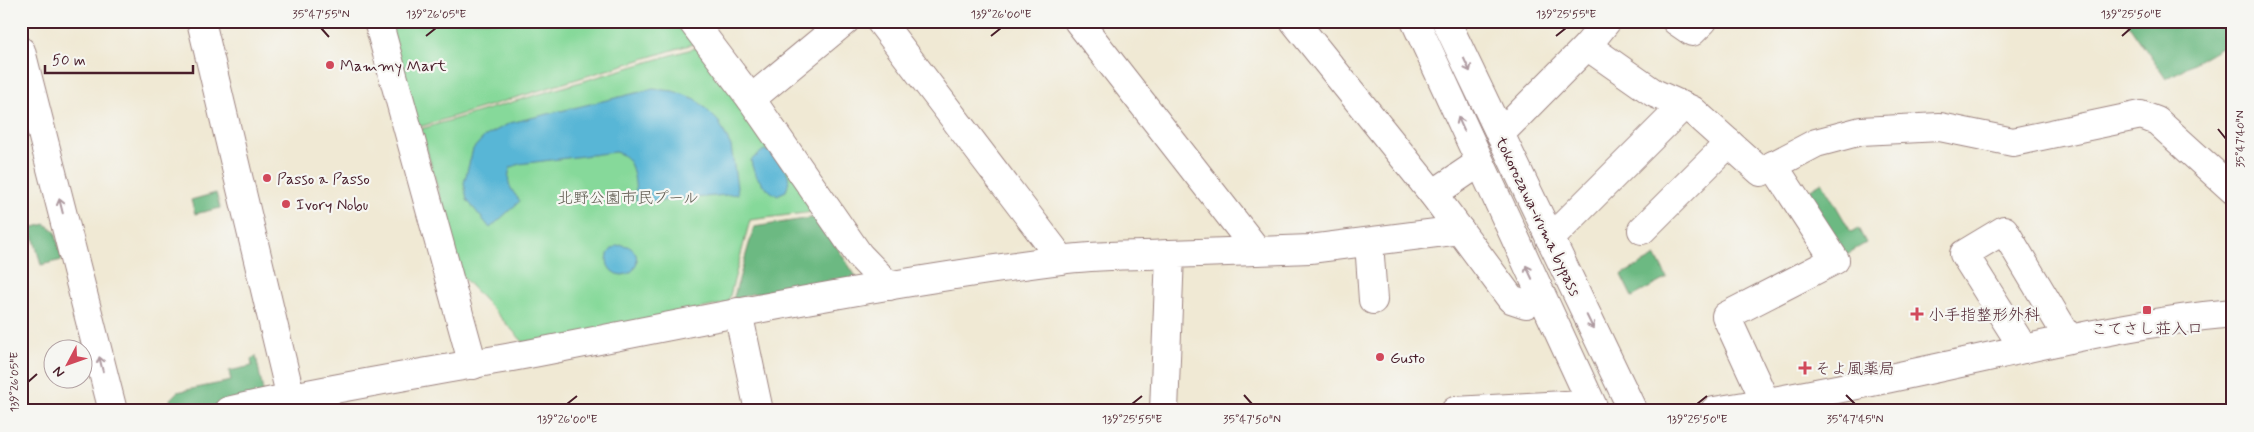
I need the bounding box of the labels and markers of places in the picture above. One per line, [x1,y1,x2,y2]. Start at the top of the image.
place label: Mammy Mart [340,56,447,77]
marker: Mammy Mart [324,59,336,71]
place label: Passo a Passo [277,169,370,190]
marker: Passo a Passo [261,172,273,184]
place label: Ivory Nobu [296,195,368,216]
marker: Ivory Nobu [280,198,292,210]
marker: こてさし荘入口 [2141,304,2153,316]
place label: 小手指整形外科 [1928,305,2040,326]
marker: 小手指整形外科 [1910,307,1924,321]
place label: こてさし荘入口 [2091,319,2203,340]
place label: Gusto [1390,348,1425,369]
marker: Gusto [1374,351,1386,363]
place label: そよ風薬局 [1815,359,1895,380]
marker: そよ風薬局 [1799,362,1811,374]

